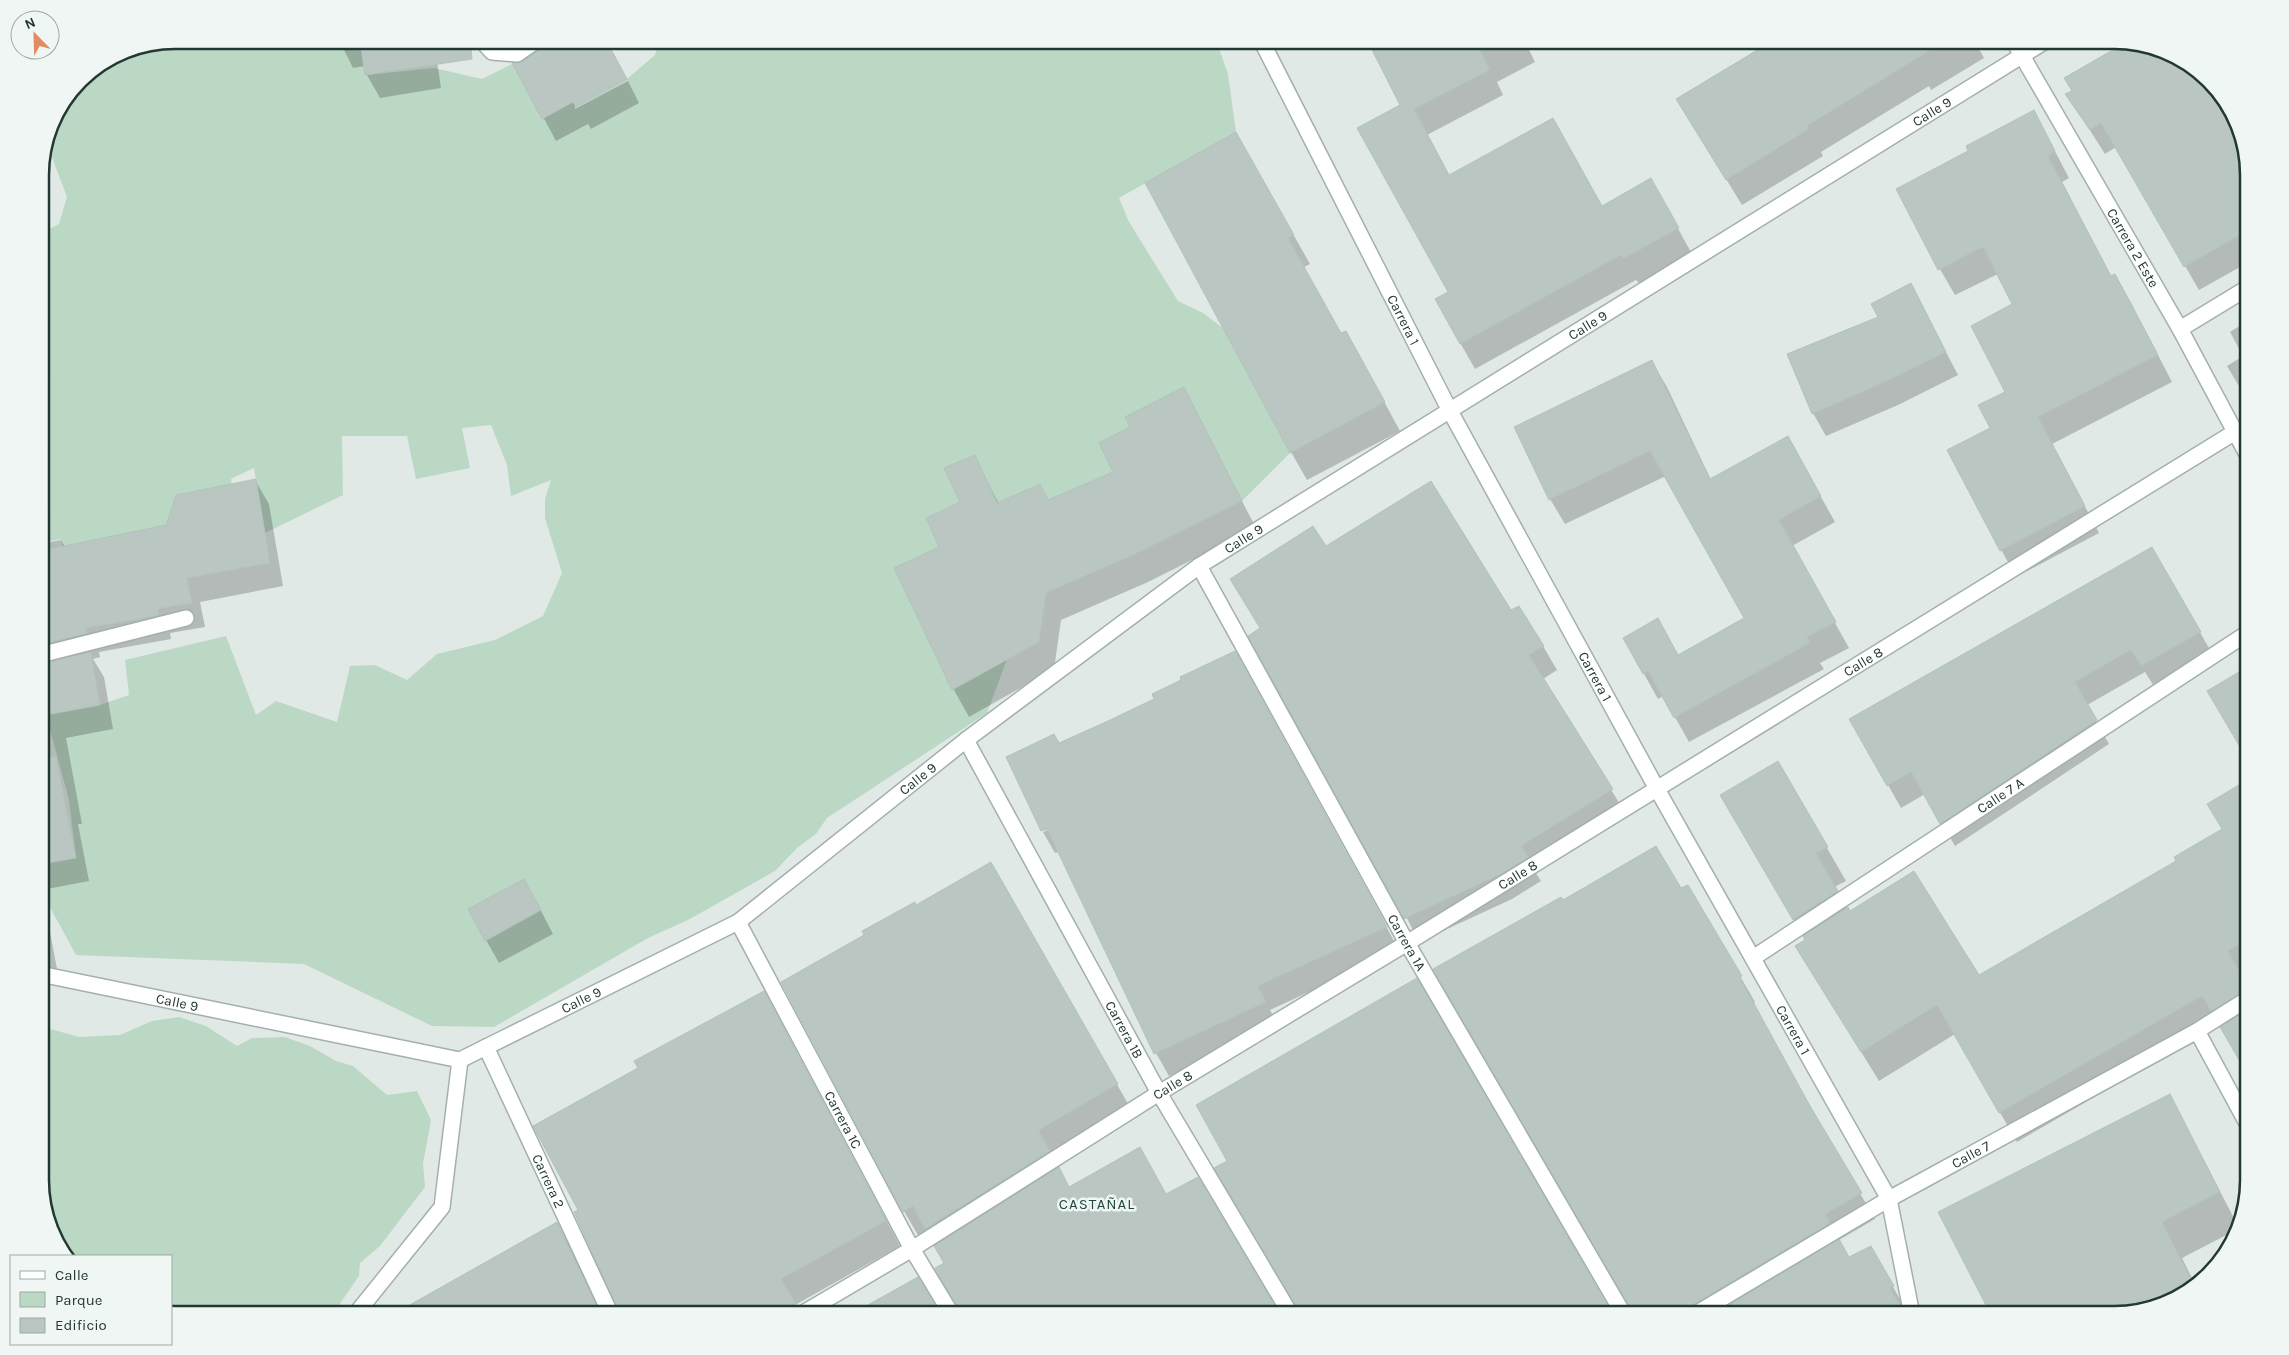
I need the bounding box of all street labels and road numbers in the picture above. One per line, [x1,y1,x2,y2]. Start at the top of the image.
street label: Calle 9 [1909,93,1955,130]
street label: Carrera 2 Este [2103,205,2162,291]
street label: Carrera 1 [1383,292,1423,348]
street label: Calle 9 [1565,307,1611,344]
street label: Calle 9 [1221,520,1266,557]
street label: Calle 8 [1841,643,1886,681]
street label: Carrera 1 [1574,649,1615,705]
street label: Calle 9 [896,759,940,799]
street label: Calle 7 A [1974,774,2027,817]
street label: Calle 8 [1495,857,1541,894]
street label: Carrera 1A [1384,911,1429,974]
street label: Calle 9 [558,983,604,1017]
street label: Calle 9 [154,990,200,1015]
street label: Carrera 1B [1101,998,1146,1062]
street label: Carrera 1 [1772,1002,1814,1058]
street label: Calle 8 [1150,1067,1196,1104]
street label: Carrera 1C [820,1088,865,1152]
street label: Calle 7 [1949,1137,1994,1172]
street label: Carrera 2 [528,1152,568,1211]

